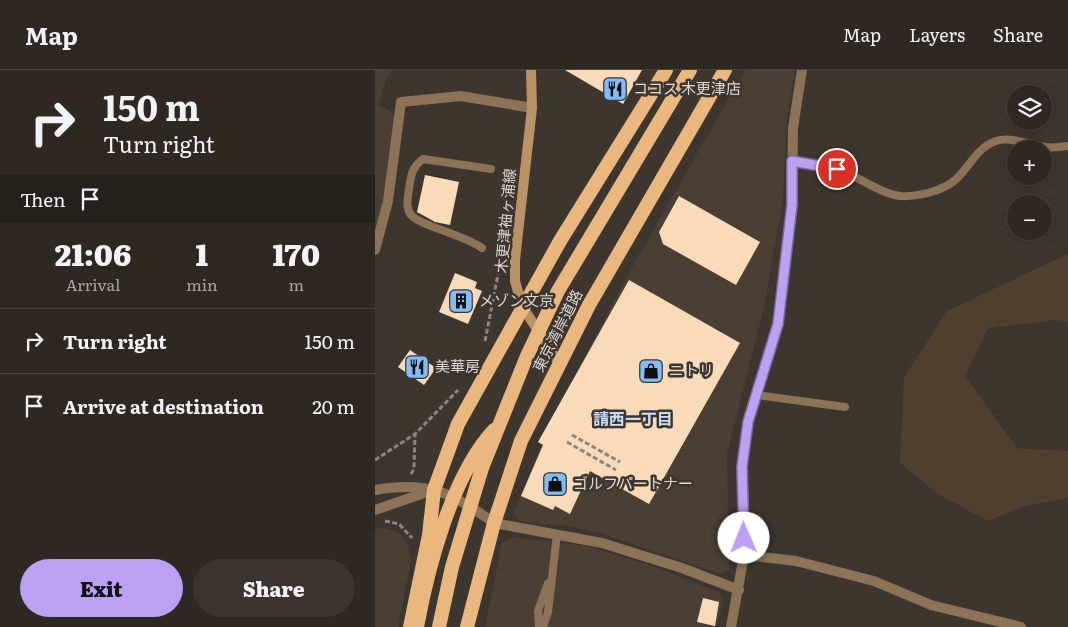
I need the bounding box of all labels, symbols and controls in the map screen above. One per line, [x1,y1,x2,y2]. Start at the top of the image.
text: Map [25,17,78,52]
text: Map [843,21,881,48]
text: Layers [909,21,965,48]
text: Share [993,21,1043,48]
restaurant icon: ココス 木更津店 [602,76,628,102]
place label: ココス 木更津店 [633,76,741,99]
text: 150 m [103,80,200,132]
map controls [1007,85,1052,240]
button: layers [1007,85,1052,130]
icon: right [20,90,85,155]
text: Turn right [103,127,215,160]
button: + [1007,140,1052,185]
pin [816,148,858,190]
icon: arrive [823,155,851,183]
street label: 木更津袖ヶ浦線 [488,168,521,274]
text: Then [20,185,66,213]
icon: arrive [76,185,104,213]
button: − [1007,195,1052,240]
text: 21:06 [55,231,131,275]
text: 1 [196,231,208,275]
text: 170 [272,231,320,275]
text: Arrival [66,272,120,296]
text: min [186,272,218,296]
text: m [289,272,304,296]
street label: 東京湾岸道路 [526,285,587,376]
building icon: メゾン文京 [448,288,474,314]
place label: メゾン文京 [479,288,554,311]
icon: right [20,327,48,355]
text: Turn right [63,327,167,355]
text: 150 m [304,327,355,355]
restaurant icon: 美華房 [404,354,430,380]
place label: 美華房 [435,354,480,377]
shop icon: ニトリ [638,358,664,384]
place label: ニトリ [669,358,714,381]
icon: arrive [20,392,48,420]
text: Arrive at destination [63,392,264,420]
text: 20 m [312,392,355,420]
district label: 請西一丁目 [593,406,673,430]
shop icon: ゴルフパートナー [542,471,568,497]
place label: ゴルフパートナー [573,471,693,494]
position arrow [717,511,769,563]
button: Exit [20,559,183,617]
button: Share [193,559,355,617]

